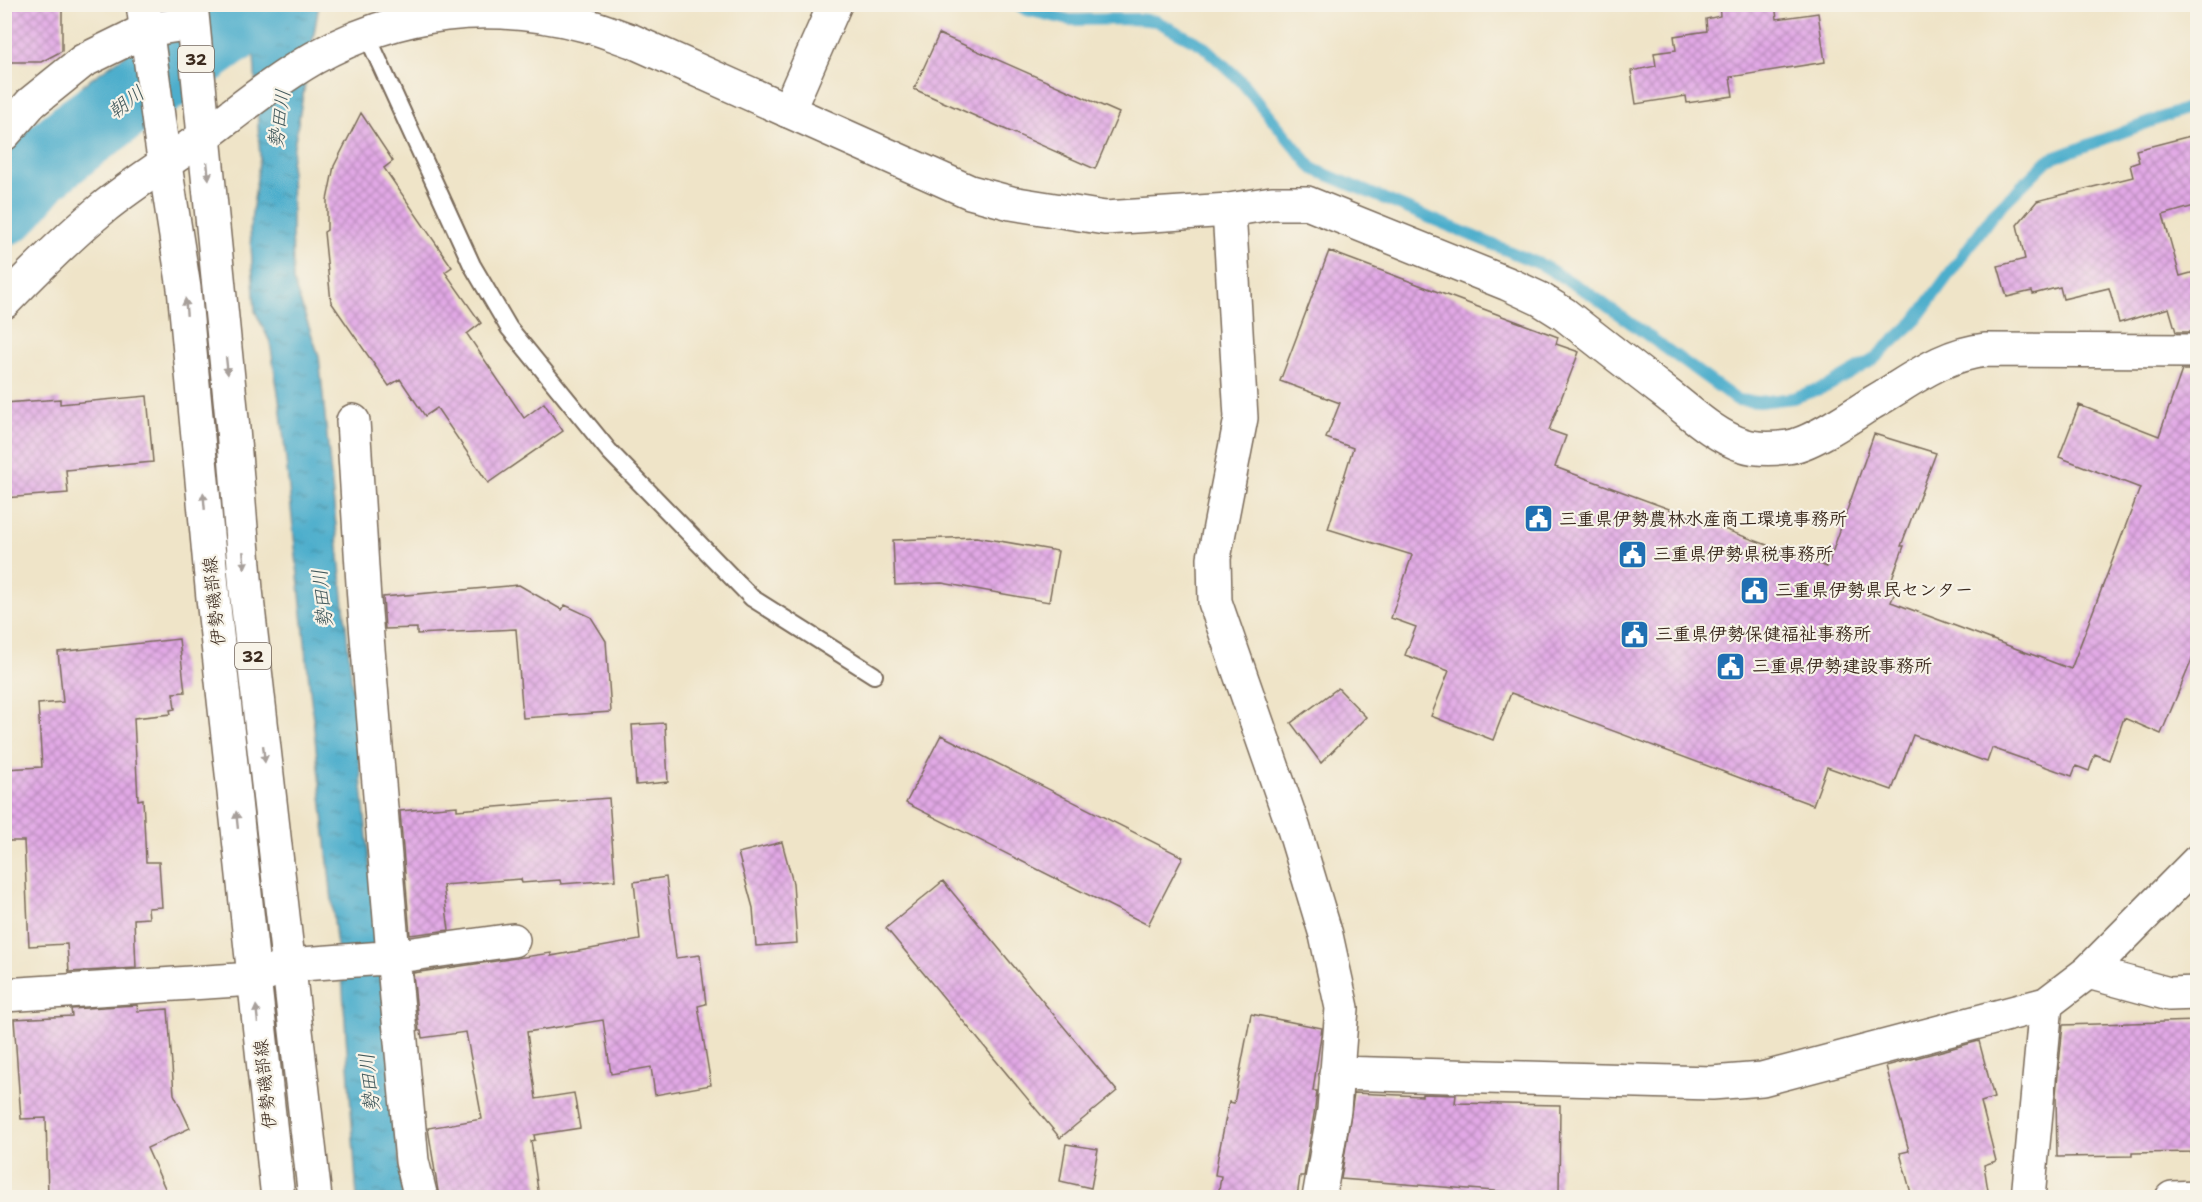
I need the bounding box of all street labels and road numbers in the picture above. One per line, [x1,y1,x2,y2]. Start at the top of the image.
road number: 32 [178,46,214,72]
street label: 伊勢磯部線 [197,555,231,647]
road number: 32 [235,643,271,669]
street label: 伊勢磯部線 [248,1038,282,1130]

